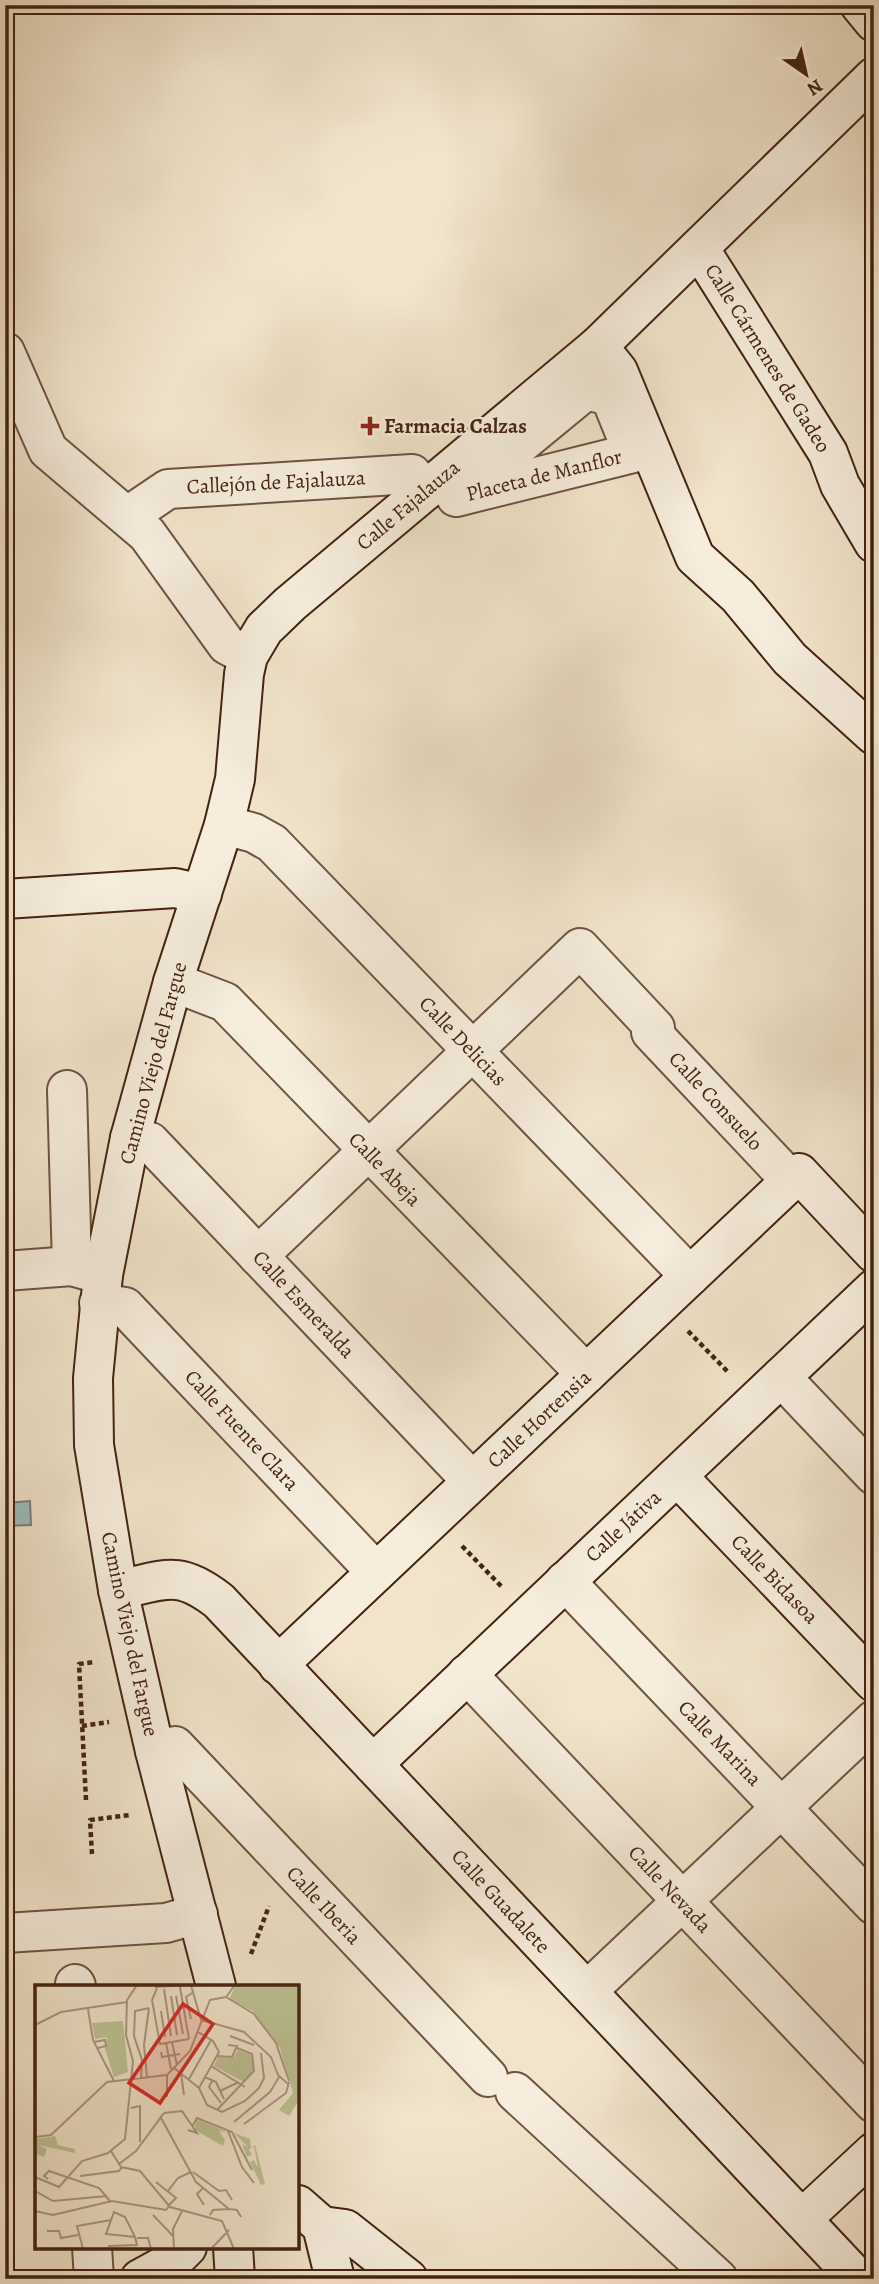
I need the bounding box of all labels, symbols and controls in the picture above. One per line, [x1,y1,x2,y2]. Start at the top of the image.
north arrow [770,38,840,108]
text: N [802,73,828,102]
street label: Calle Cármenes de Gadeo [698,258,838,458]
place label: Farmacia Calzas [384,412,527,440]
marker: Farmacia Calzas [362,418,378,434]
street label: Placeta de Manflor [463,442,625,508]
street label: Calle Fajalauza [350,453,466,557]
street label: Callejón de Fajalauza [186,463,366,501]
street label: Camino Viejo del Fargue [112,959,194,1167]
street label: Calle Delicias [413,990,513,1092]
street label: Calle Consuelo [663,1045,769,1157]
street label: Calle Abeja [342,1126,428,1213]
street label: Calle Esmeralda [247,1244,362,1364]
street label: Calle Fuente Clara [179,1363,306,1497]
street label: Calle Hortensia [481,1363,597,1474]
street label: Calle Játiva [579,1483,667,1568]
street label: Calle Bidasoa [725,1528,825,1630]
street label: Camino Viejo del Fargue [95,1529,165,1739]
street label: Calle Marina [672,1694,768,1792]
street label: Calle Nevada [622,1839,718,1939]
street label: Calle Guadalete [445,1843,557,1959]
street label: Calle Iberia [280,1860,368,1951]
inset map [35,1985,299,2249]

